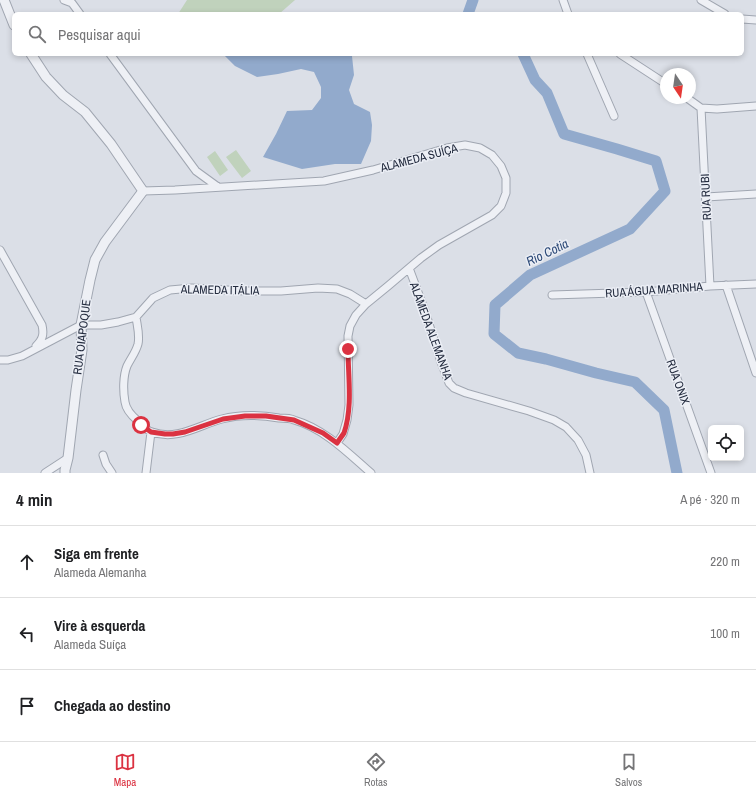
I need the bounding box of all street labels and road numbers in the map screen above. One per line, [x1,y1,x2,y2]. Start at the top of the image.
street label: ALAMEDA SUÍÇA [378,140,460,176]
street label: RUA RUBI [697,173,715,221]
street label: ALAMEDA ALEMANHA [406,279,456,382]
street label: RUA ÁGUA MARINHA [605,279,704,301]
street label: ALAMEDA ITÁLIA [180,281,260,299]
street label: RUA OIAPOQUE [69,299,95,375]
street label: RUA ONIX [662,357,694,407]

